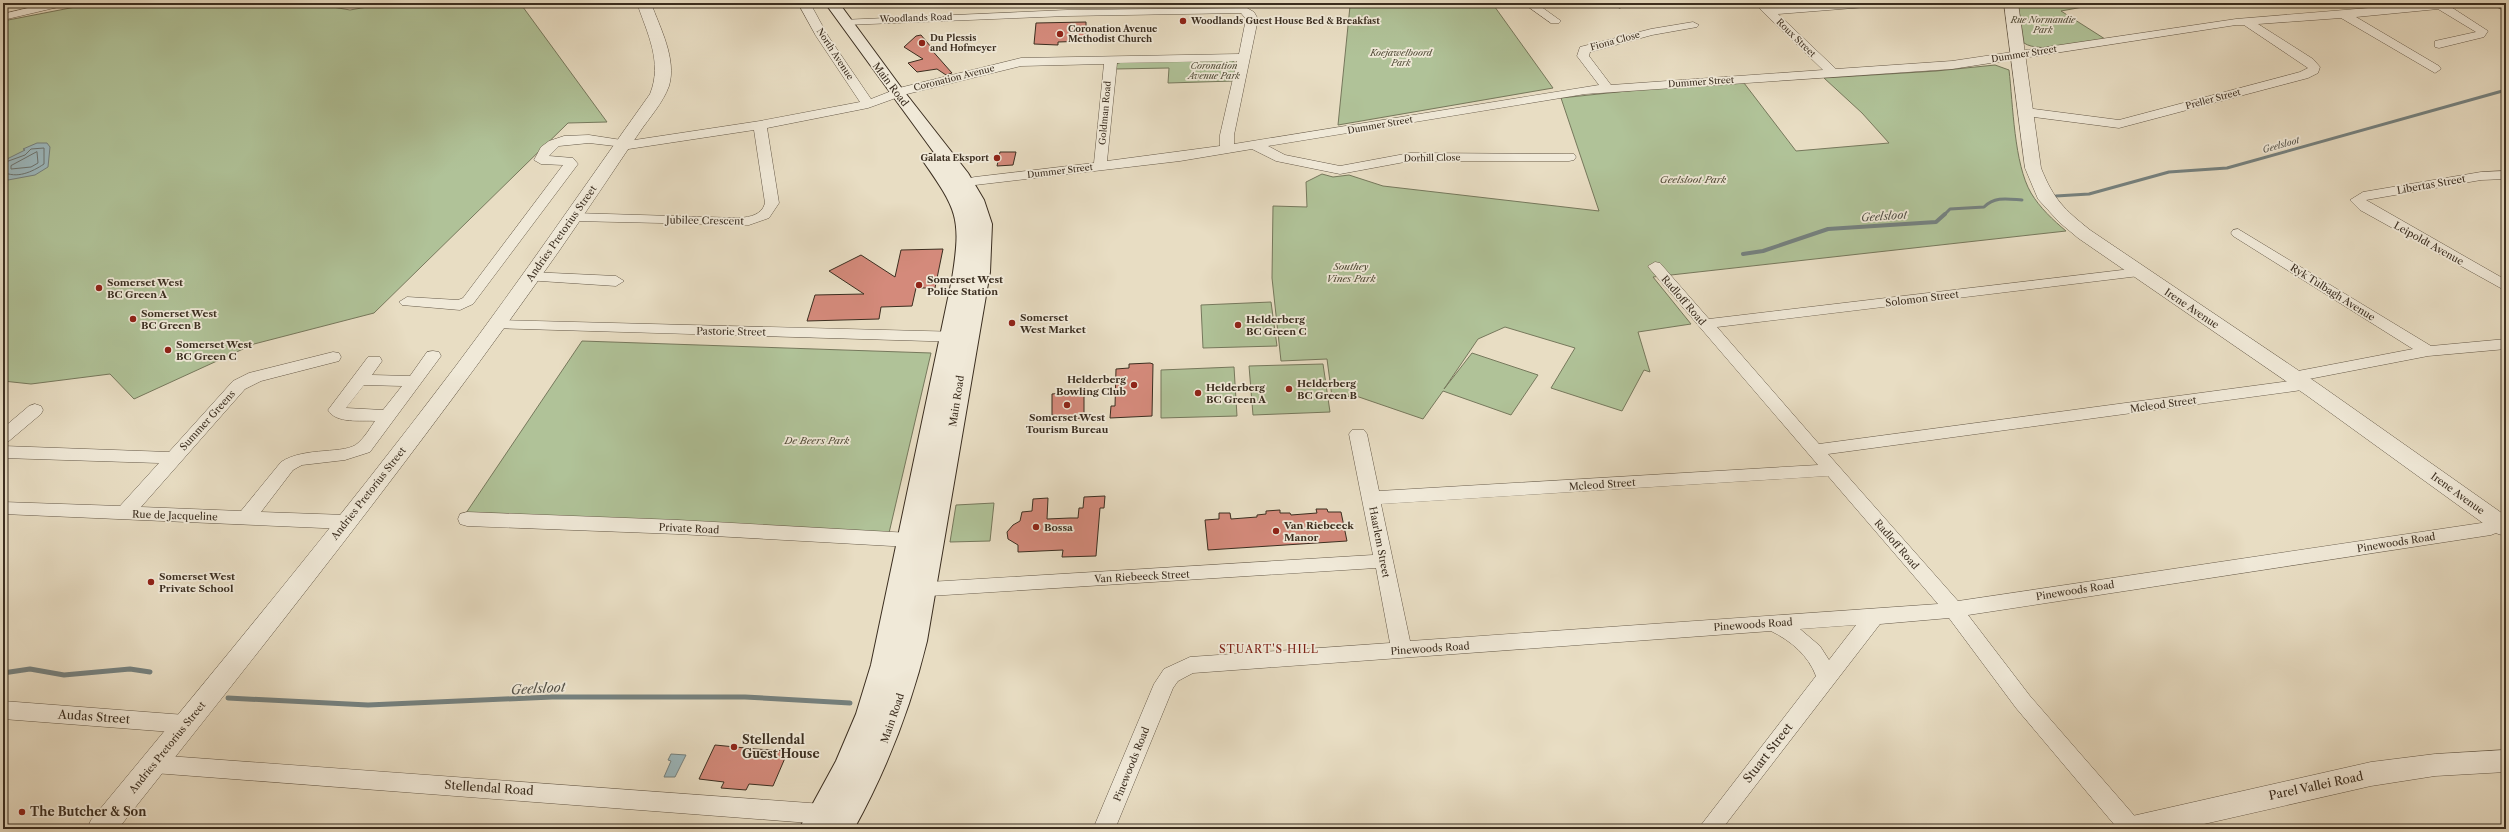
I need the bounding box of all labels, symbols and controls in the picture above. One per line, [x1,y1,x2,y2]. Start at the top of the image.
street label: Woodlands Road [878,11,953,24]
park label: Rue Normandie Park [2010,14,2076,35]
place label: Woodlands Guest House Bed & Breakfast [1190,15,1380,26]
marker: Woodlands Guest House Bed & Breakfast [1178,16,1188,26]
street label: Roux Street [1774,16,1819,60]
place label: Coronation Avenue Methodist Church [1068,23,1158,44]
street label: North Avenue [815,26,856,82]
marker: Coronation Avenue Methodist Church [1055,29,1065,39]
street label: Fiona Close [1589,29,1641,52]
place label: Du Plessis and Hofmeyer [930,32,997,53]
marker: Du Plessis and Hofmeyer [917,38,927,48]
street label: Dummer Street [1990,43,2058,64]
park label: Koejawelboord Park [1369,47,1434,68]
street label: Main Road [870,60,911,109]
park label: Coronation Avenue Park [1186,60,1240,81]
street label: Coronation Avenue [912,62,996,93]
street label: Dummer Street [1668,74,1735,89]
street label: Goldman Road [1096,80,1113,145]
street label: Preller Street [2184,86,2242,111]
street label: Dummer Street [1346,113,1414,136]
water label: Geelsloot [2261,134,2301,155]
place label: Galata Eksport [920,152,989,163]
street label: Dorhill Close [1403,152,1460,163]
marker: Galata Eksport [992,153,1002,163]
street label: Dummer Street [1026,161,1094,180]
street label: Libertas Street [2396,172,2467,197]
park label: Geelsloot Park [1660,173,1727,186]
street label: Andries Pretorius Street [523,182,600,285]
water label: Geelsloot [1860,207,1909,225]
street label: Jubilee Crescent [664,213,745,228]
street label: Leipoldt Avenue [2392,219,2466,268]
park label: Southey Vines Park [1326,260,1376,285]
street label: Ryk Tulbagh Avenue [2288,261,2378,324]
place label: Somerset West Police Station [927,273,1003,298]
street label: Radloff Road [1658,273,1709,328]
place label: Somerset West BC Green A [107,276,183,301]
marker: Somerset West Police Station [914,280,924,290]
marker: Somerset West BC Green A [94,283,104,293]
street label: Irene Avenue [2162,285,2222,332]
street label: Solomon Street [1885,287,1960,309]
place label: Somerset West BC Green B [141,307,217,332]
place label: Somerset West Market [1019,311,1086,336]
place label: Helderberg BC Green C [1246,313,1307,338]
marker: Somerset West BC Green B [128,314,138,324]
marker: Somerset West Market [1007,318,1017,328]
marker: Helderberg BC Green C [1233,320,1243,330]
street label: Pastorie Street [696,324,766,339]
place label: Somerset West BC Green C [176,338,252,363]
marker: Somerset West BC Green C [163,345,173,355]
place label: Helderberg Bowling Club [1056,373,1126,398]
street label: Main Road [946,374,967,428]
place label: Helderberg BC Green B [1297,377,1358,402]
marker: Helderberg Bowling Club [1129,380,1139,390]
place label: Helderberg BC Green A [1206,381,1266,406]
marker: Helderberg BC Green B [1284,384,1294,394]
street label: Summer Greens [177,387,238,453]
marker: Helderberg BC Green A [1193,388,1203,398]
street label: Mcleod Street [2129,393,2198,416]
marker: Somerset West Tourism Bureau [1062,400,1072,410]
place label: Somerset West Tourism Bureau [1026,411,1109,436]
park label: De Beers Park [783,434,850,447]
street label: Andries Pretorius Street [327,444,409,543]
street label: Irene Avenue [2428,470,2487,517]
street label: Mcleod Street [1568,476,1636,493]
street label: Haarlem Street [1366,505,1393,579]
street label: Rue de Jacqueline [132,508,218,524]
street label: Radloff Road [1871,517,1922,572]
place label: Van Riebeeck Manor [1283,519,1354,544]
street label: Private Road [658,520,720,537]
place label: Bossa [1044,521,1073,534]
marker: Bossa [1031,522,1041,532]
marker: Van Riebeeck Manor [1271,526,1281,536]
street label: Pinewoods Road [2356,530,2436,555]
street label: Van Riebeeck Street [1093,567,1191,586]
place label: Somerset West Private School [159,570,235,595]
marker: Somerset West Private School [146,577,156,587]
street label: Pinewoods Road [2035,578,2115,603]
street label: Pinewoods Road [1713,615,1793,634]
street label: Pinewoods Road [1390,639,1470,658]
district label: STUART'S HILL [1219,642,1319,656]
water label: Geelsloot [510,679,567,697]
street label: Main Road [878,691,907,745]
street label: Andries Pretorius Street [126,698,209,797]
street label: Audas Street [57,706,131,727]
street label: Stuart Street [1740,719,1796,786]
street label: Pinewoods Road [1111,725,1152,803]
place label: Stellendal Guest House [742,732,820,761]
marker: Stellendal Guest House [729,742,739,752]
street label: Parel Vallei Road [2267,768,2365,803]
street label: Stellendal Road [444,777,535,798]
place label: The Butcher & Son [30,804,147,819]
marker: The Butcher & Son [17,807,27,817]

